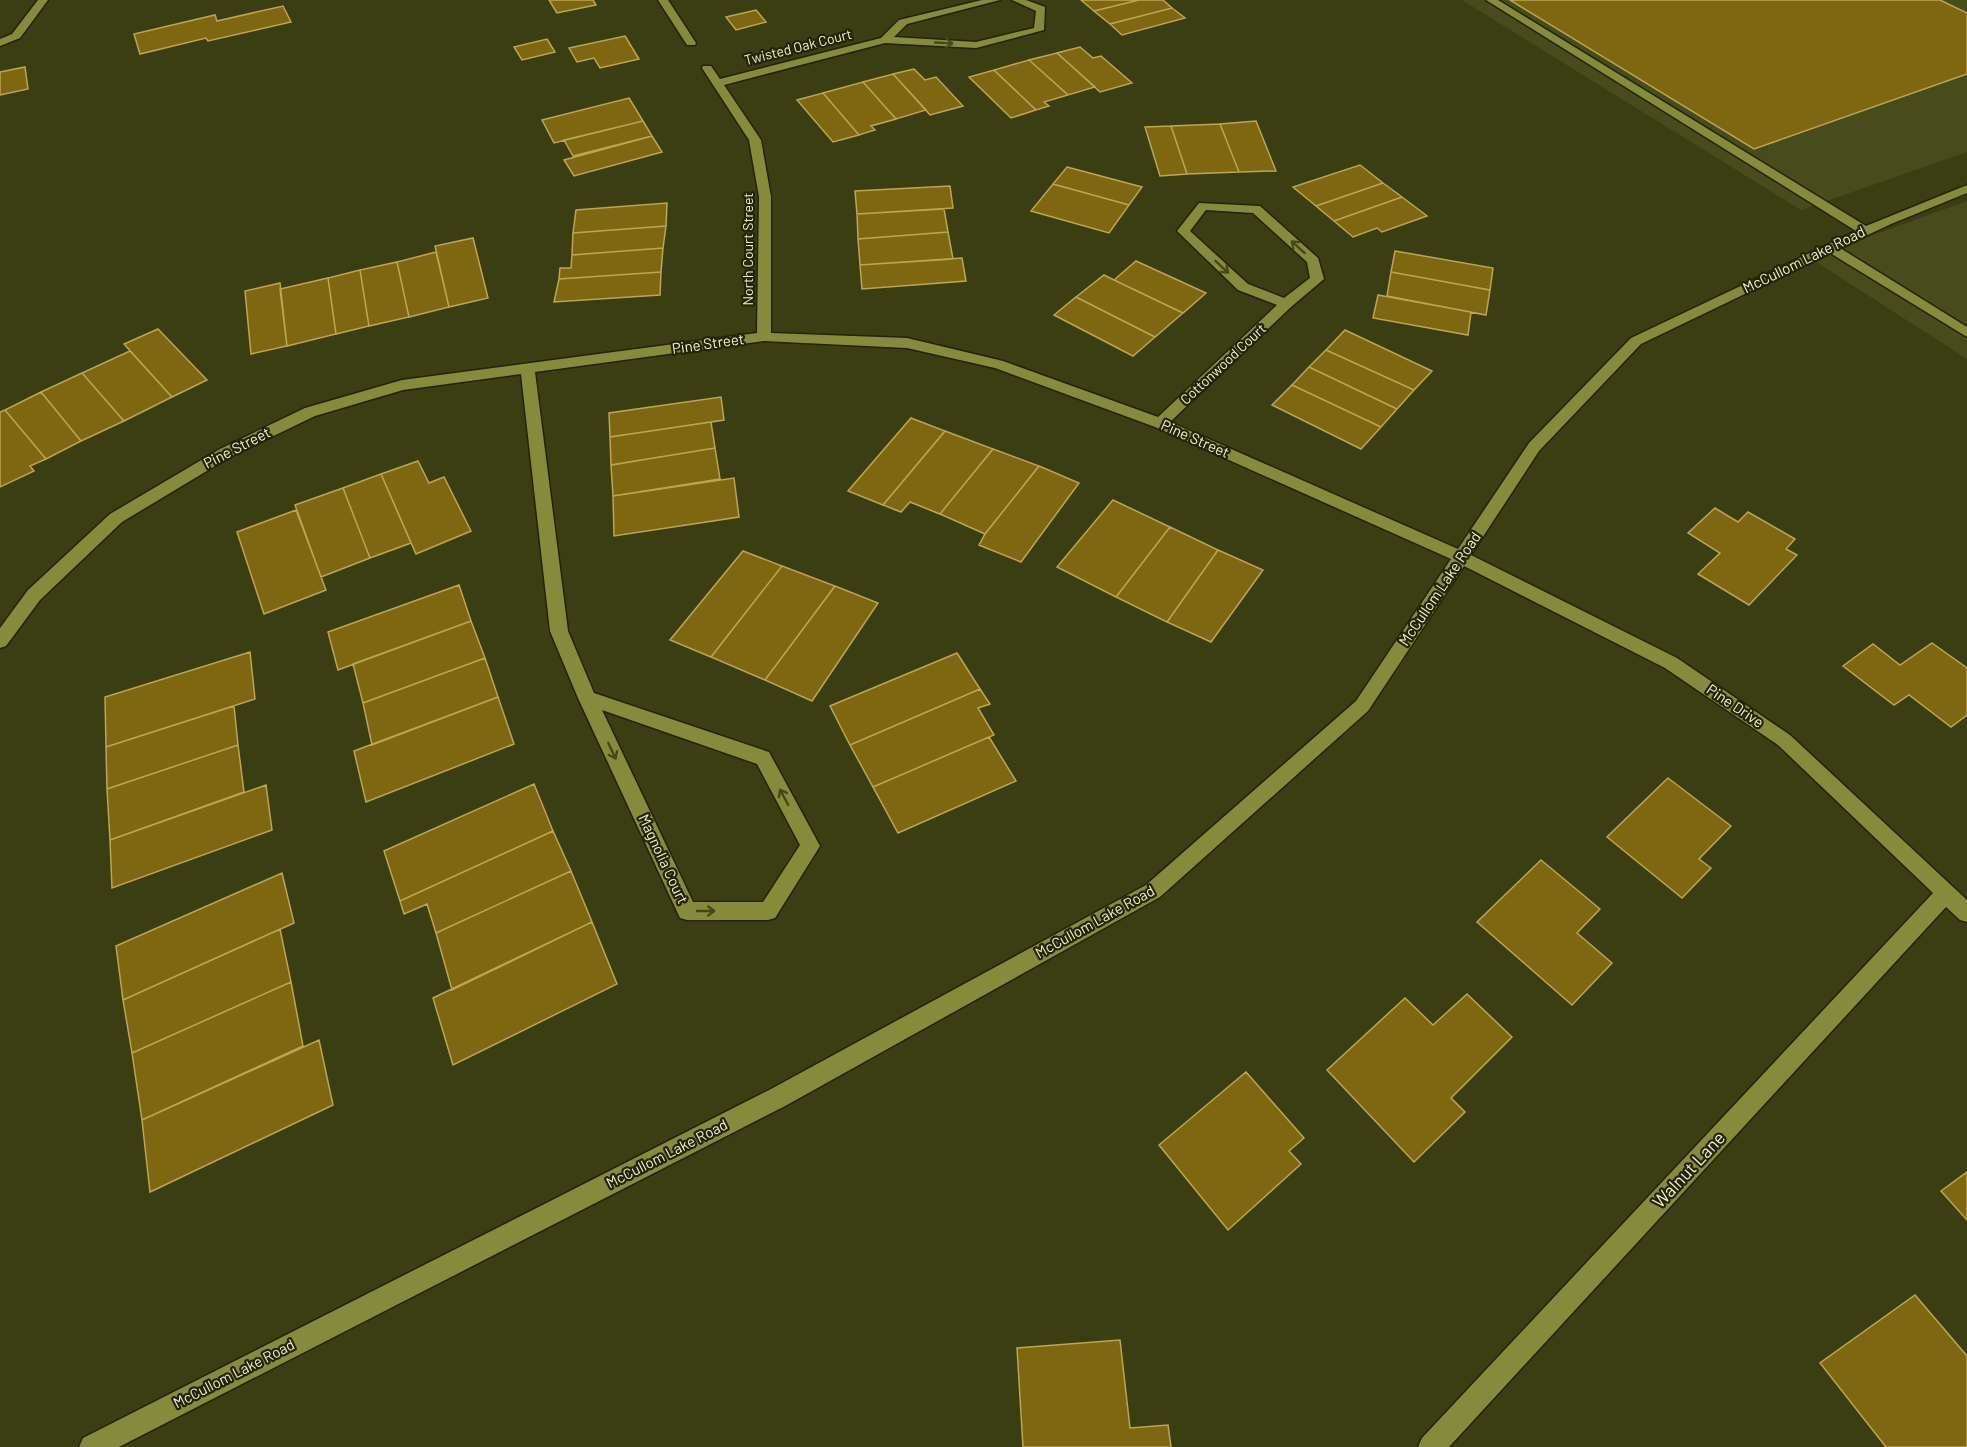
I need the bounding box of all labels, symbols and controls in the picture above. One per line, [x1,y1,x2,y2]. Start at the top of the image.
street label: Twisted Oak Court [742,25,853,68]
one-way arrow [933,38,953,49]
street label: North Court Street [739,193,756,305]
street label: McCullom Lake Road [1740,222,1868,297]
one-way arrow [1290,240,1305,254]
one-way arrow [1215,260,1230,274]
street label: Cottonwood Court [1176,320,1269,408]
street label: Pine Street [671,329,745,357]
street label: Pine Street [1159,415,1232,461]
street label: Pine Street [200,423,273,472]
street label: McCullom Lake Road [1394,528,1484,649]
street label: Pine Drive [1704,680,1768,731]
one-way arrow [607,742,619,760]
one-way arrow [778,789,789,807]
street label: Magnolia Court [635,811,693,906]
street label: McCullom Lake Road [1032,881,1157,961]
one-way arrow [695,905,715,917]
street label: McCullom Lake Road [603,1115,730,1191]
street label: Walnut Lane [1647,1127,1729,1212]
street label: McCullom Lake Road [170,1335,297,1411]

